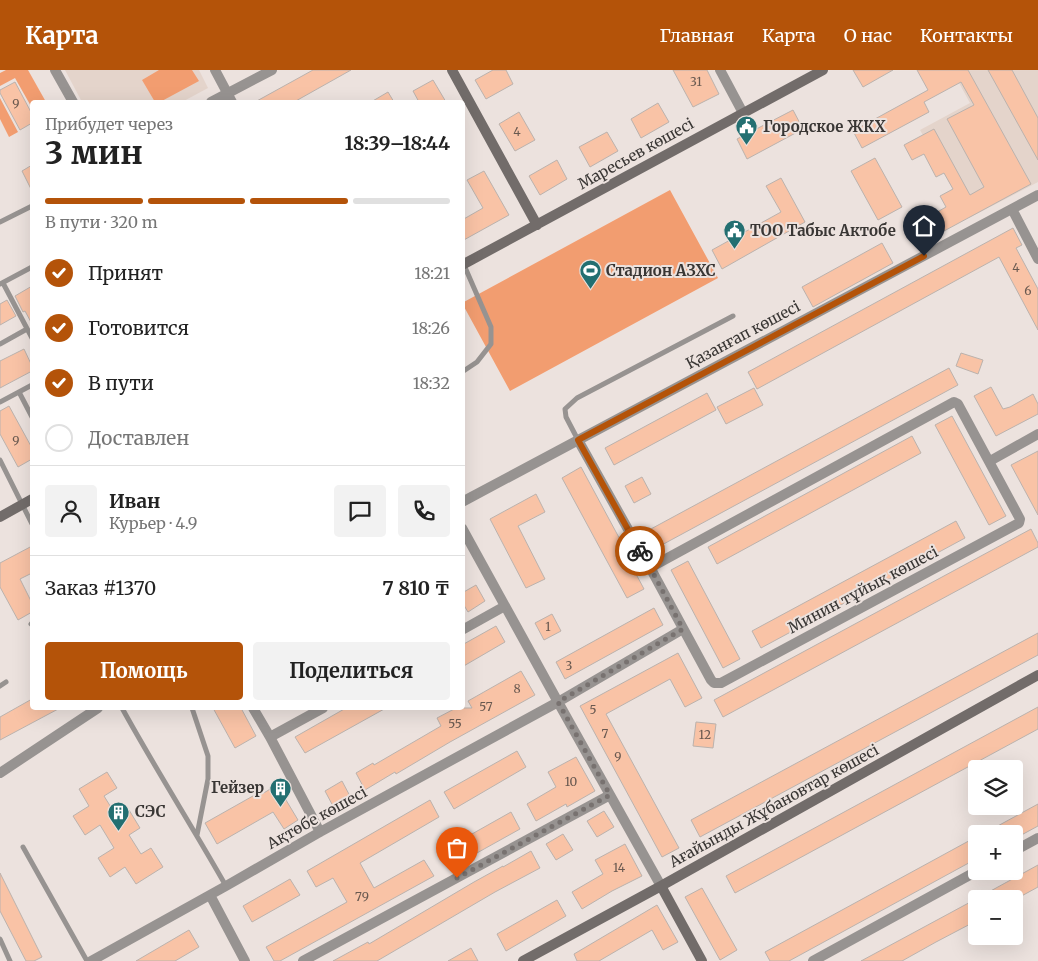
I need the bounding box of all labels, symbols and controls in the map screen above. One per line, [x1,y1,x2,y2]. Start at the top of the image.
text: Карта [25,20,99,51]
text: Главная [659,24,734,47]
text: Карта [762,24,816,47]
text: О нас [844,24,892,47]
text: Контакты [920,24,1013,47]
house number: 31 [690,74,702,89]
house number: 9 [12,96,20,111]
text: Прибудет через [45,114,173,134]
street label: Маресьев көшесі [575,114,697,193]
public building icon: Городское ЖКХ [735,115,759,146]
place label: Городское ЖКХ [763,117,886,136]
house number: 4 [513,124,521,139]
text: 18:39–18:44 [345,131,450,155]
text: 3 мин [45,133,143,173]
pin [903,205,945,256]
text: В пути · 320 m [45,212,158,232]
icon: home [910,212,938,240]
public building icon: ТОО Табыс Актобе [722,219,746,250]
place label: ТОО Табыс Актобе [750,221,896,240]
icon: check [45,259,73,287]
sports icon: Стадион АЗХС [578,259,602,290]
house number: 4 [1012,260,1020,275]
text: Принят [88,261,163,285]
place label: Стадион АЗХС [606,261,716,280]
text: 18:21 [414,263,450,283]
house number: 6 [1024,283,1032,298]
street label: Қазанғап көшесі [682,296,803,373]
icon: check [45,314,73,342]
text: Готовится [88,316,189,340]
text: 18:26 [412,318,450,338]
icon: check [45,369,73,397]
text: В пути [88,371,154,395]
text: 18:32 [413,373,450,393]
text: Доставлен [88,426,189,450]
house number: 9 [12,433,20,448]
button: person [45,485,97,537]
button: chat [334,485,386,537]
button: phone [398,485,450,537]
text: Иван [109,489,160,513]
text: Курьер · 4.9 [109,513,197,533]
courier [615,526,665,576]
icon: bike [626,537,654,565]
street label: Минин тұйық көшесі [784,542,941,637]
text: Заказ #1370 [45,576,156,600]
text: 7 810 ₸ [382,576,450,600]
house number: 1 [545,619,551,634]
button: Помощь [45,642,243,700]
button: Поделиться [253,642,450,700]
house number: 3 [566,658,573,673]
house number: 8 [513,681,521,696]
house number: 57 [479,699,493,714]
house number: 5 [589,702,597,717]
house number: 55 [448,716,462,731]
house number: 7 [602,726,609,741]
house number: 12 [699,727,711,742]
street label: Ағайынды Жұбановтар көшесі [665,740,882,872]
house number: 9 [614,749,622,764]
map controls [968,760,1023,945]
button: layers [968,760,1023,815]
house number: 10 [565,774,578,789]
building icon: Гейзер [268,776,292,807]
place label: Гейзер [211,778,264,797]
street label: Ақтөбе көшесі [263,782,370,853]
building icon: СЭС [107,800,131,831]
place label: СЭС [135,802,166,821]
button: + [968,825,1023,880]
pin [436,827,478,878]
icon: bag [443,834,471,862]
house number: 14 [613,860,626,875]
house number: 79 [355,889,369,904]
button: − [968,890,1023,945]

